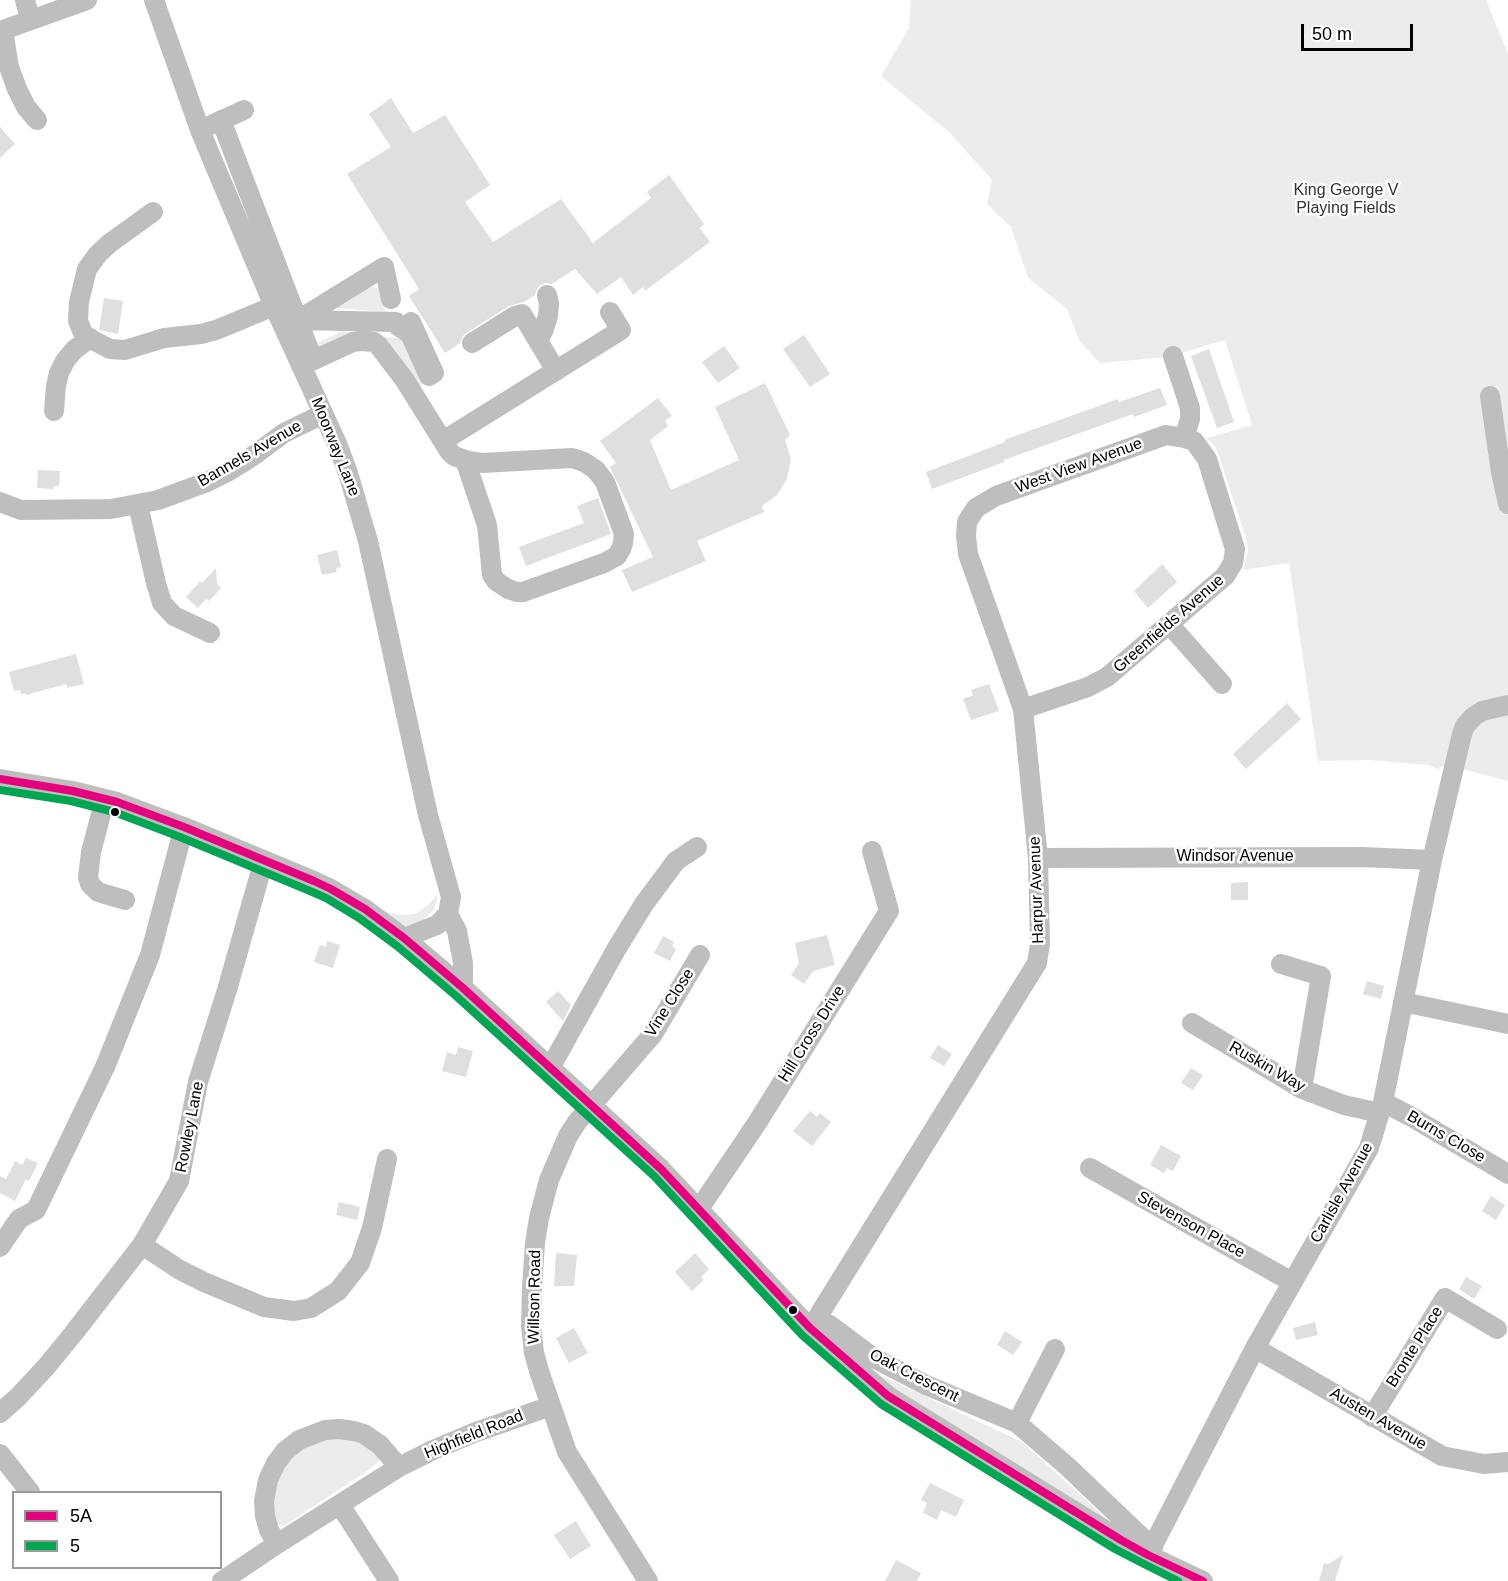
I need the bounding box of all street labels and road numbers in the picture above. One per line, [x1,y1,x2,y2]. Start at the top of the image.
street label: Moorway Lane [306,395,364,499]
street label: Bannels Avenue [195,417,305,491]
street label: West View Avenue [1013,434,1145,498]
street label: Greenfields Avenue [1110,571,1228,677]
street label: Harpur Avenue [1026,836,1048,944]
street label: Windsor Avenue [1176,847,1294,867]
street label: Vine Close [641,965,699,1041]
street label: Hill Cross Drive [775,982,849,1086]
street label: Ruskin Way [1225,1037,1309,1097]
street label: Rowley Lane [172,1080,208,1174]
street label: Burns Close [1403,1107,1489,1167]
street label: Carlisle Avenue [1307,1139,1377,1247]
street label: Stevenson Place [1134,1187,1248,1263]
street label: Willson Road [525,1250,545,1344]
street label: Bronte Place [1383,1303,1447,1391]
street label: Oak Crescent [866,1345,962,1407]
street label: Austen Avenue [1326,1384,1430,1454]
street label: Highfield Road [422,1406,526,1464]

